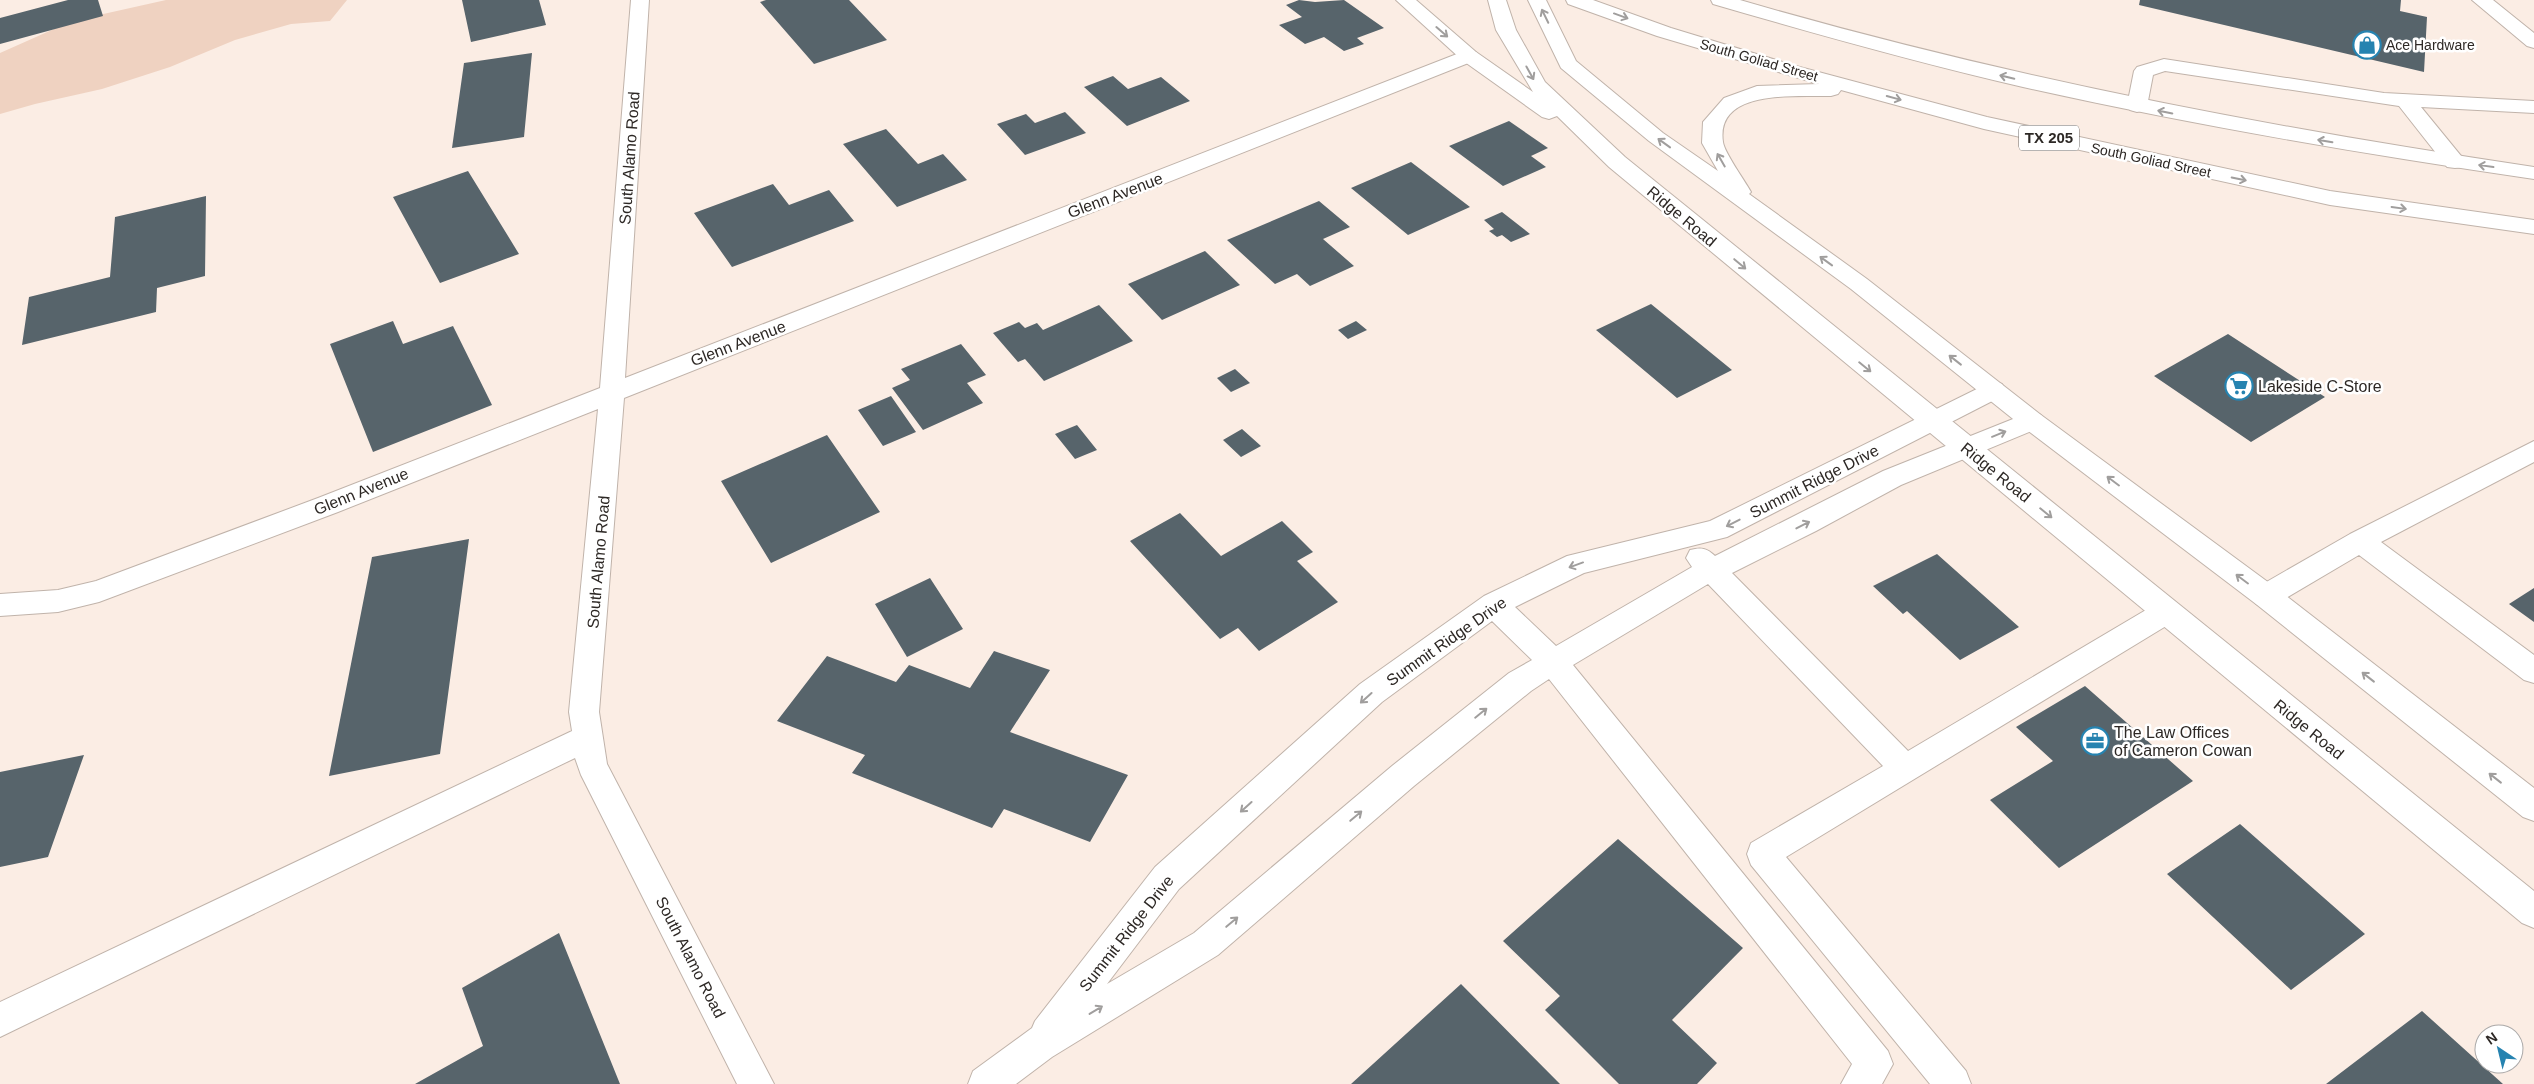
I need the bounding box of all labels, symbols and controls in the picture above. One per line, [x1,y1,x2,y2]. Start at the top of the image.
one-way arrow [1540,9,1549,24]
one-way arrow [1613,12,1629,22]
one-way arrow [1435,26,1448,38]
shop icon: Ace Hardware [2352,30,2382,60]
street label: South Goliad Street [1698,35,1820,85]
place label: Ace Hardware [2386,37,2475,53]
one-way arrow [1525,65,1535,80]
one-way arrow [1999,72,2015,81]
street label: South Alamo Road [616,91,643,225]
one-way arrow [1885,94,1901,104]
one-way arrow [2158,106,2174,116]
road number: TX 205 [2019,126,2079,150]
one-way arrow [2317,136,2333,146]
one-way arrow [1657,138,1671,148]
street label: South Goliad Street [2090,139,2213,181]
one-way arrow [1716,154,1726,168]
one-way arrow [2478,161,2494,171]
street label: Glenn Avenue [1065,170,1165,221]
one-way arrow [2231,175,2247,185]
street label: Ridge Road [1644,183,1720,250]
one-way arrow [2391,203,2407,213]
one-way arrow [1819,256,1833,266]
one-way arrow [1733,258,1746,269]
street label: Glenn Avenue [688,318,788,369]
one-way arrow [1948,355,1961,366]
one-way arrow [1859,362,1872,373]
supermarket icon: Lakeside C-Store [2224,371,2254,401]
place label: Lakeside C-Store [2258,378,2382,395]
one-way arrow [1991,429,2006,438]
street label: Ridge Road [1958,439,2034,506]
street label: Summit Ridge Drive [1747,442,1882,521]
street label: Glenn Avenue [312,465,411,518]
one-way arrow [2106,476,2120,486]
street label: South Alamo Road [584,495,613,629]
one-way arrow [2040,508,2053,519]
one-way arrow [1725,518,1740,528]
one-way arrow [1795,520,1810,529]
one-way arrow [1569,561,1585,570]
one-way arrow [2236,573,2249,584]
street label: Summit Ridge Drive [1383,594,1510,689]
one-way arrow [2362,672,2375,683]
one-way arrow [1360,692,1373,704]
street label: Ridge Road [2271,696,2347,763]
one-way arrow [1475,707,1488,718]
place label: The Law Offices of Cameron Cowan [2114,724,2252,759]
office icon: The Law Offices of Cameron Cowan [2080,726,2110,756]
one-way arrow [2489,772,2502,783]
one-way arrow [1239,801,1252,813]
one-way arrow [1349,811,1362,822]
street label: Summit Ridge Drive [1076,872,1177,995]
street label: South Alamo Road [653,894,728,1021]
one-way arrow [1226,916,1239,927]
one-way arrow [1089,1004,1103,1014]
north arrow [2474,1024,2524,1074]
text: N [2483,1029,2500,1048]

